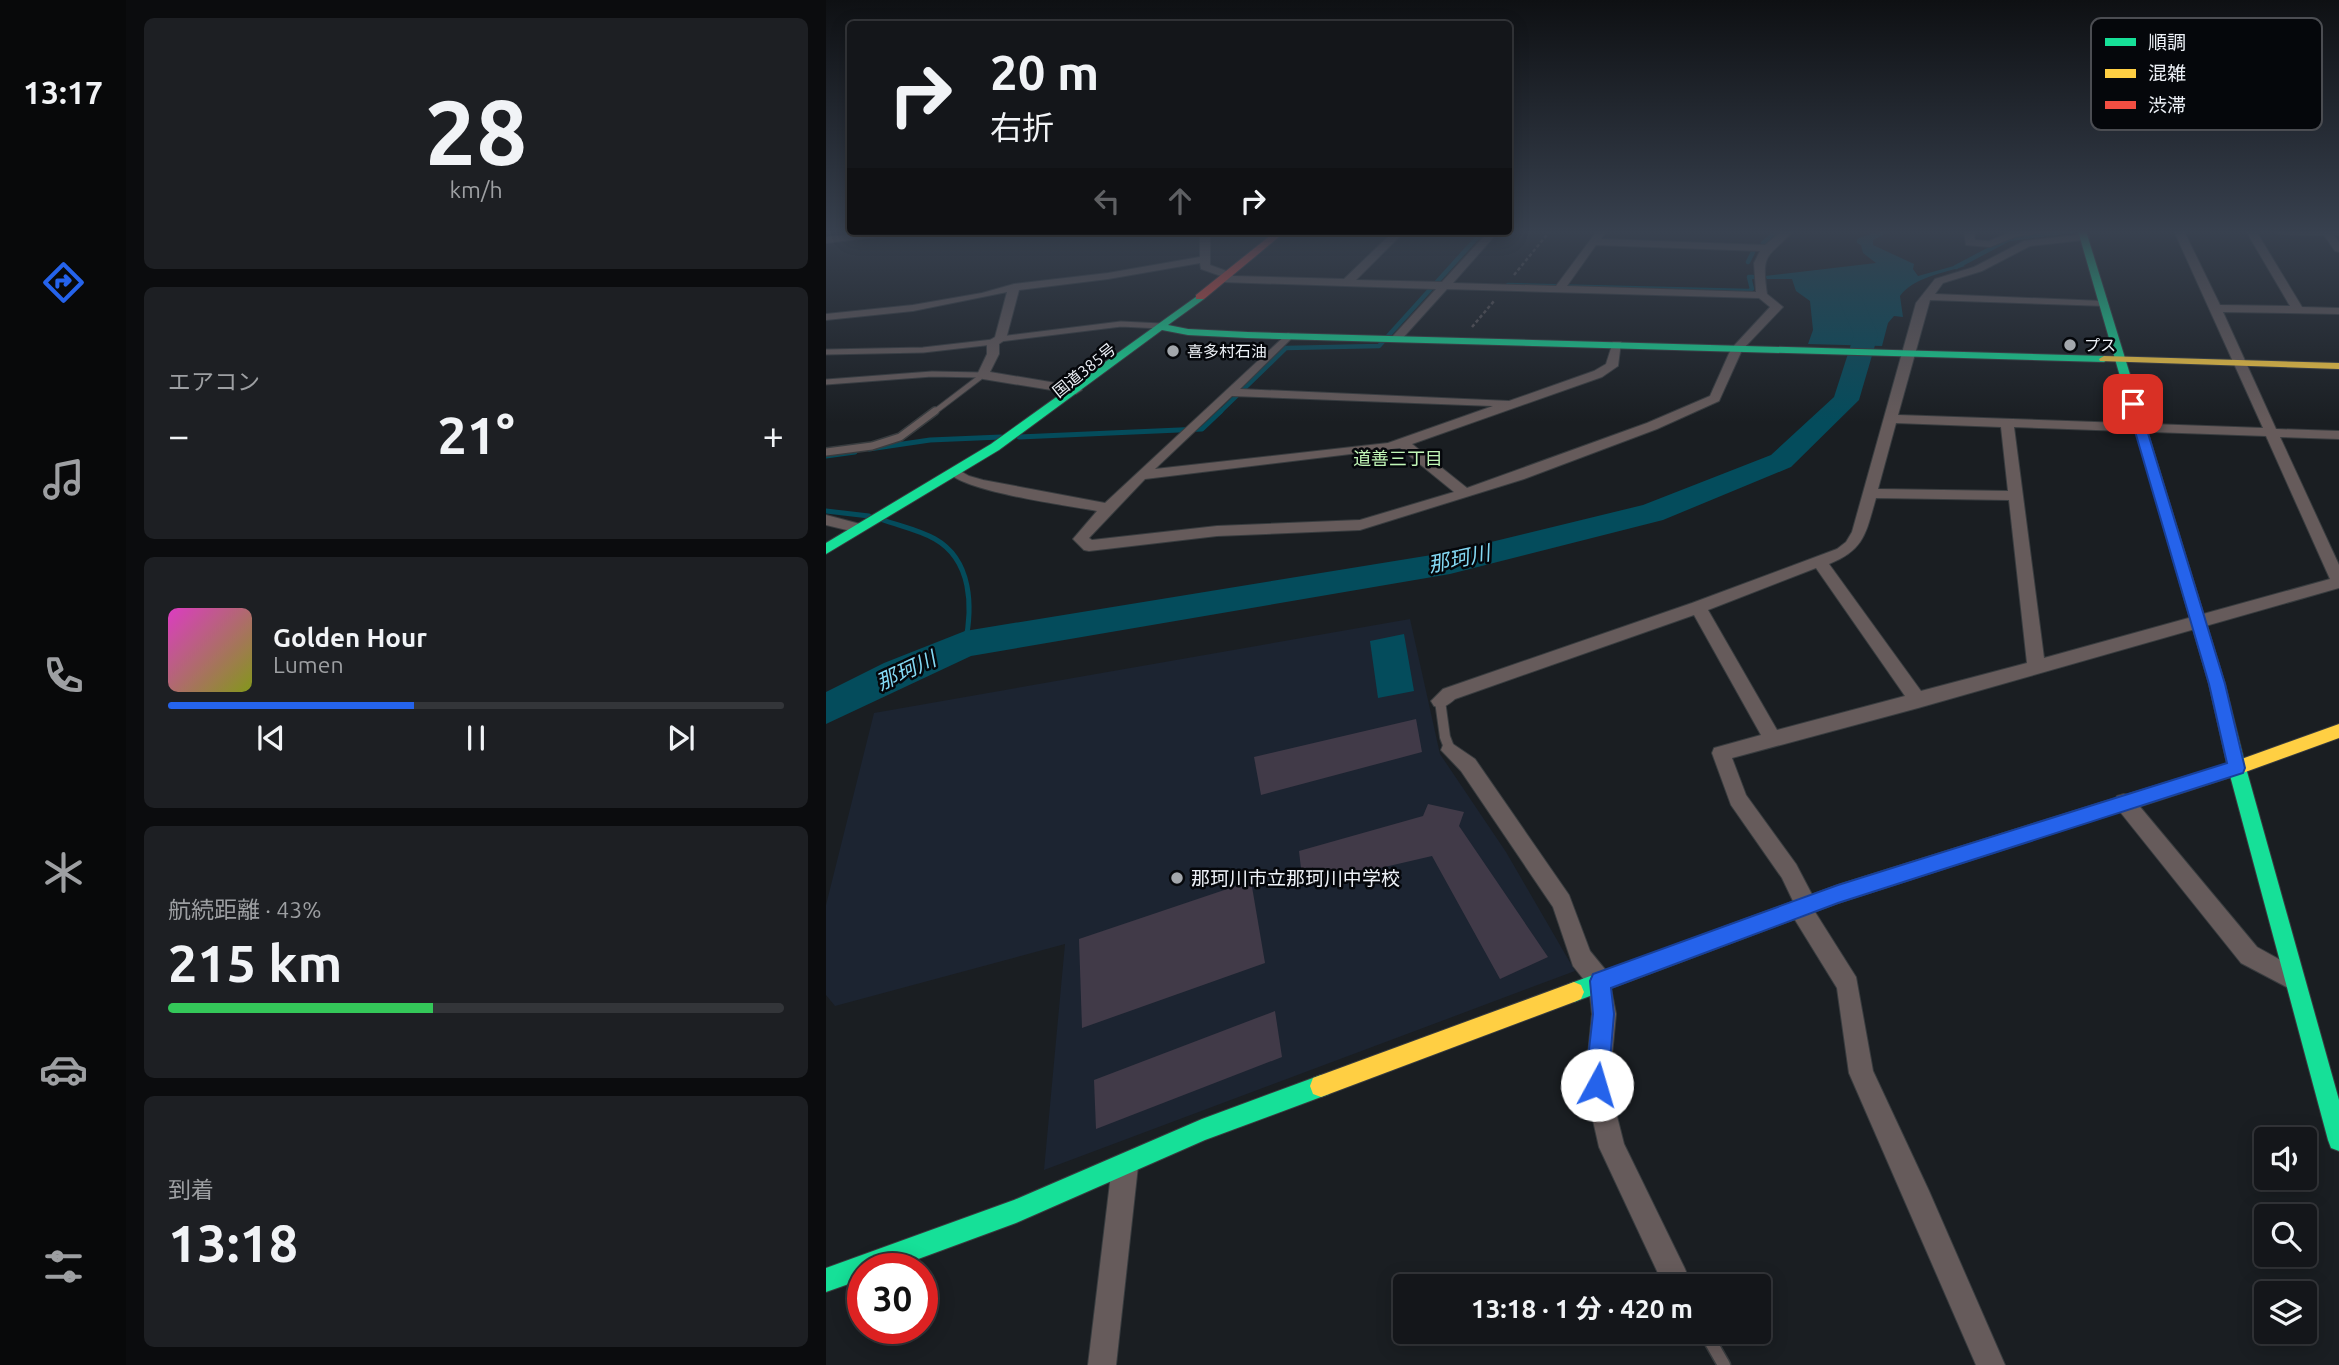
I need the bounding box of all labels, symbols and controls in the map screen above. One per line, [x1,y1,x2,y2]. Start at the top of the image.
legend [2091,18,2322,130]
text: 順調 [2148,31,2186,53]
text: 20 m [990,44,1099,99]
icon: right [875,49,966,140]
text: 混雑 [2148,62,2186,84]
text: 13:17 [23,74,103,110]
text: 28 [425,80,527,182]
text: 渋滞 [2148,94,2186,116]
text: 右折 [990,109,1054,145]
text: km/h [449,177,503,202]
icon: left [1088,182,1126,220]
icon: ahead [1161,182,1199,220]
icon: right [1234,182,1272,220]
icon: directions [39,258,88,307]
place label: プス [2084,336,2116,354]
marker: プス [2062,337,2078,353]
street label: 国道385号 [1049,339,1119,401]
place label: 喜多村石油 [1187,342,1267,360]
marker: 喜多村石油 [1165,343,1181,359]
text: エアコン [168,369,260,394]
pin [2103,374,2163,434]
icon: arrive [2114,385,2152,423]
text: 21° [437,406,515,464]
text: − [168,414,189,456]
text: + [763,414,784,456]
district label: 道善三丁目 [1353,448,1443,468]
icon: music [39,455,88,504]
water label: 那珂川 [1425,539,1494,576]
text: Golden Hour [273,623,427,652]
water label: 那珂川 [872,645,941,694]
icon: phone [39,651,88,700]
text: Lumen [273,652,344,677]
icon: previous [252,719,290,757]
icon: pause [457,719,495,757]
icon: next [662,719,700,757]
icon: climate [39,848,88,897]
place label: 那珂川市立那珂川中学校 [1191,867,1400,889]
marker: 那珂川市立那珂川中学校 [1169,870,1185,886]
text: 航続距離 · 43% [168,897,321,922]
text: 215 km [168,934,342,992]
icon: car [39,1045,88,1094]
position arrow [1560,1048,1634,1122]
map controls [2254,1127,2317,1344]
button: sound [2254,1127,2317,1190]
text: 到着 [168,1177,214,1202]
button: search [2254,1204,2317,1267]
text: 13:18 [168,1214,298,1272]
icon: filters [39,1242,88,1291]
speed limit sign: 30 [847,1253,938,1344]
button: layers [2254,1281,2317,1344]
text: 13:18 · 1 分 · 420 m [1471,1294,1693,1323]

